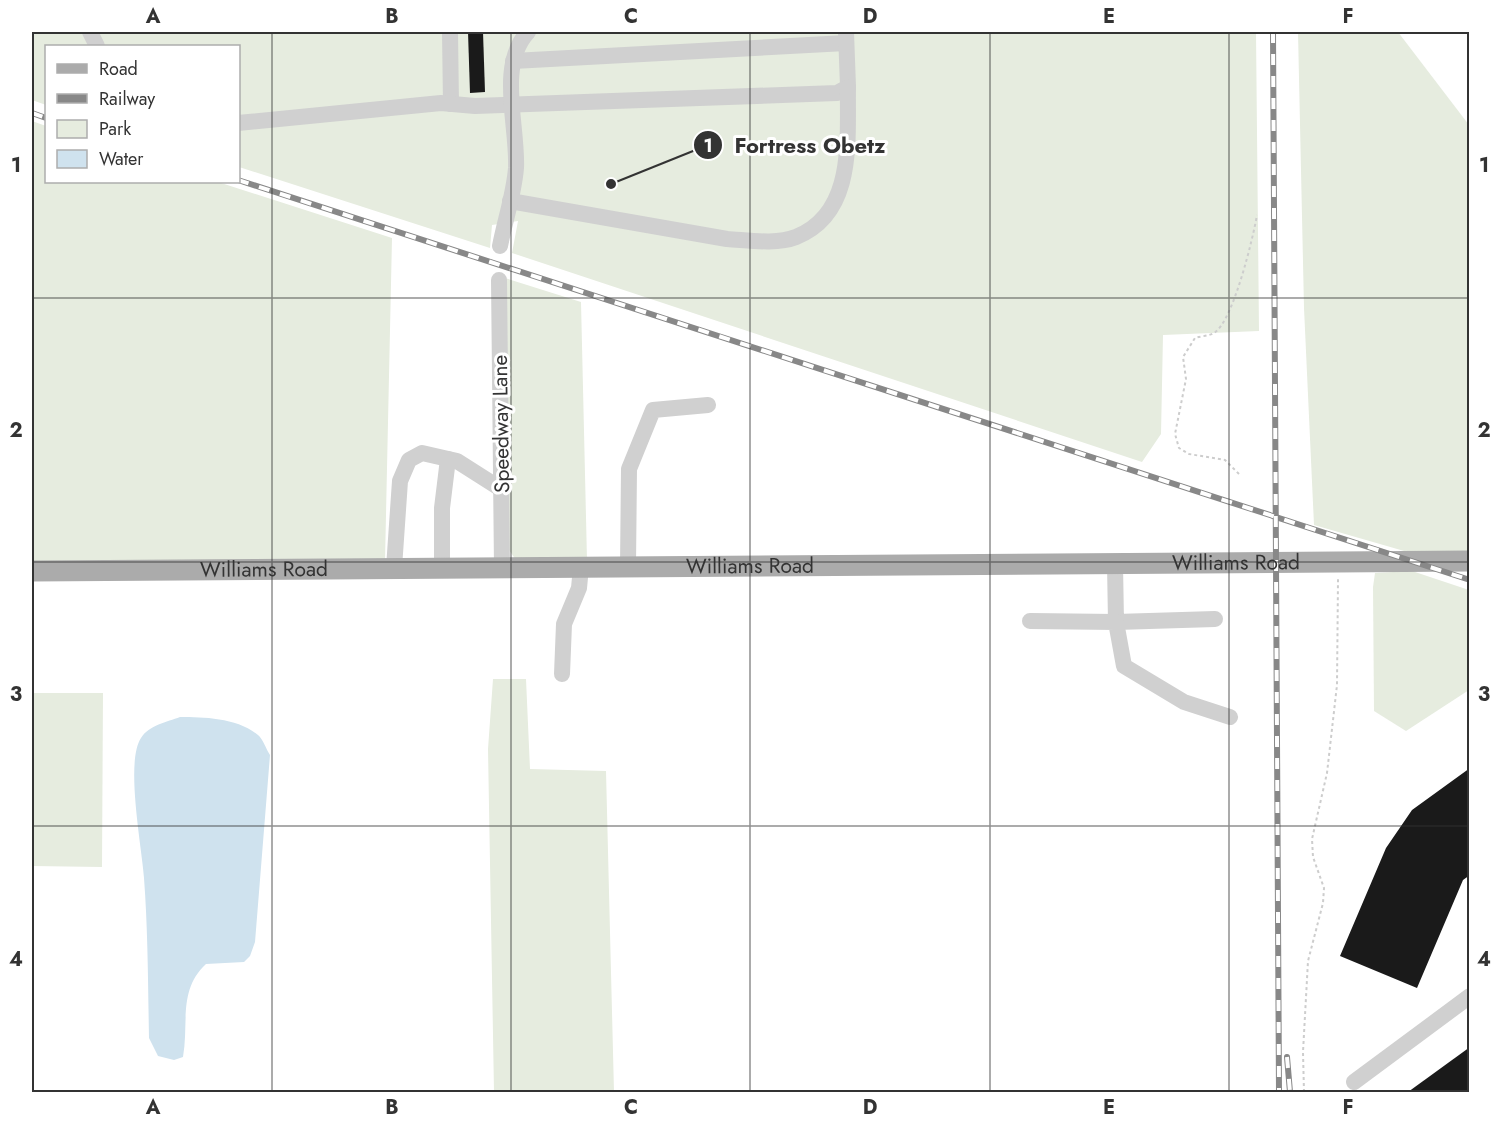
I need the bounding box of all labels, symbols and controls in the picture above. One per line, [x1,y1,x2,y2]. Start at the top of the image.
text: A [145,2,161,31]
text: B [385,2,399,31]
text: C [624,2,638,31]
text: D [863,2,877,31]
text: E [1103,2,1115,31]
text: F [1342,2,1354,31]
legend [45,45,240,183]
text: Road [99,56,138,82]
text: Railway [99,86,155,112]
text: Park [99,116,131,142]
callout: Fortress Obetz [693,125,898,165]
text: Fortress Obetz [734,129,886,161]
text: 1 [703,133,713,159]
text: Water [99,146,144,172]
text: 1 [11,151,21,180]
text: 1 [1479,151,1489,180]
street label: Speedway Lane [485,354,517,493]
text: 2 [9,416,23,445]
text: 2 [1477,416,1491,445]
street label: Williams Road [1172,547,1300,578]
street label: Williams Road [686,551,814,581]
street label: Williams Road [200,554,328,585]
text: 3 [10,680,22,709]
text: 3 [1478,680,1490,709]
text: 4 [9,945,23,974]
text: 4 [1477,945,1491,974]
text: A [145,1093,161,1122]
text: B [385,1093,399,1122]
text: C [624,1093,638,1122]
text: D [863,1093,877,1122]
text: E [1103,1093,1115,1122]
text: F [1342,1093,1354,1122]

